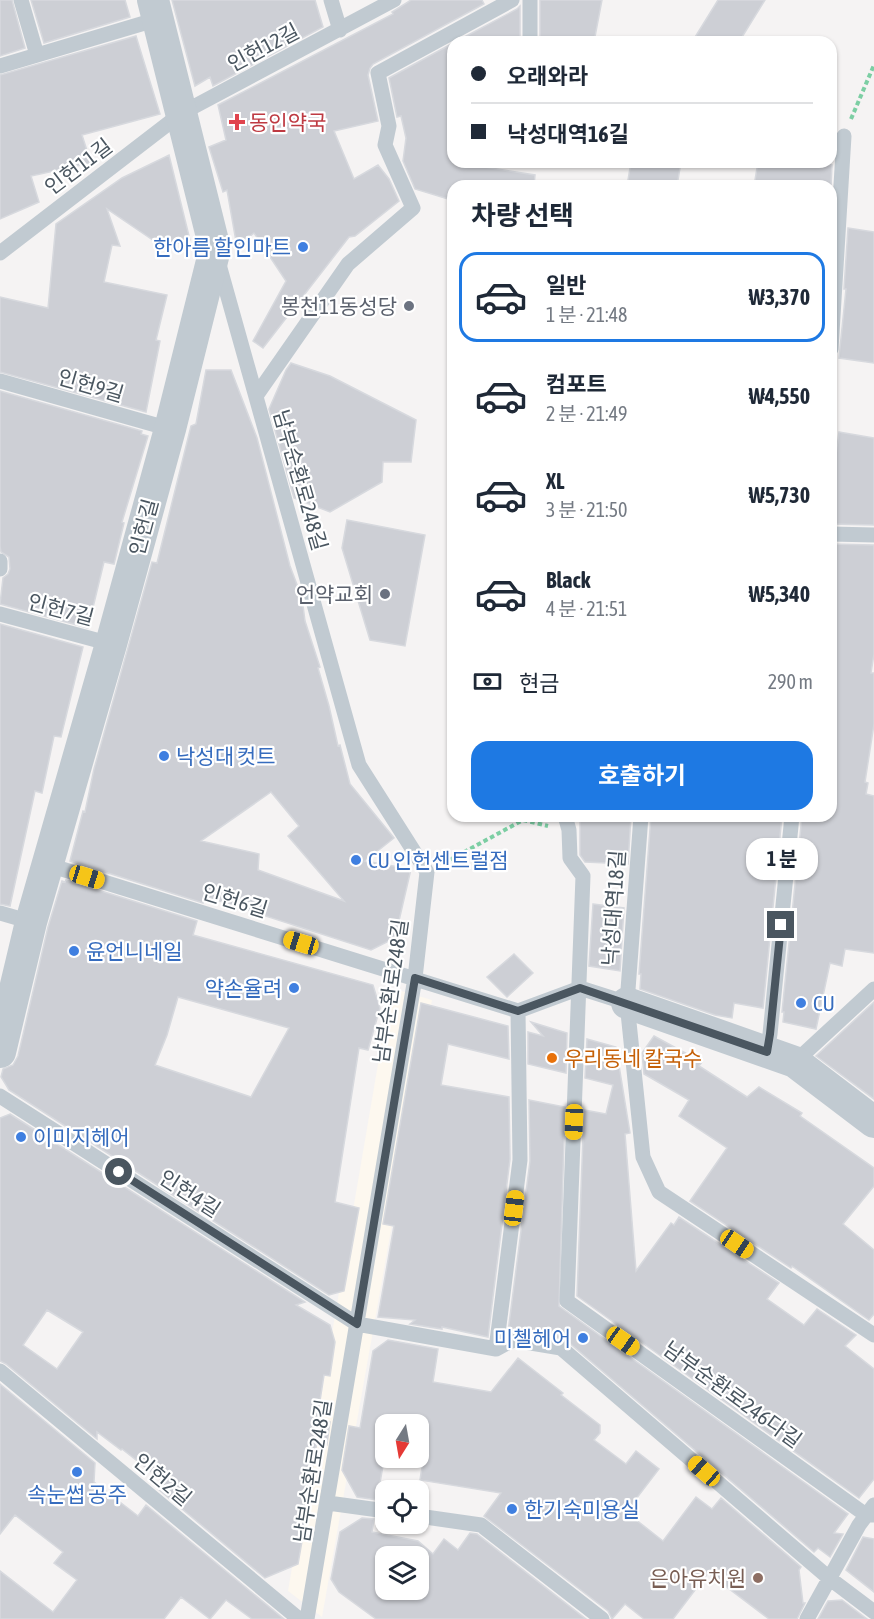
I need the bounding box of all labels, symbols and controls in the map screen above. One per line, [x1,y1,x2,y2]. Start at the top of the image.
street label: 인헌12길 [223,18,303,76]
text: 오래와라 [507,63,588,89]
place label: 동인약국 [249,110,326,134]
marker: 동인약국 [230,115,244,129]
text: 낙성대역16길 [507,121,629,147]
street label: 인헌11길 [40,133,116,199]
text: 차량 선택 [471,200,574,231]
place label: 한아름 할인마트 [153,235,291,259]
marker: 한아름 할인마트 [296,240,310,254]
icon: car [474,270,528,324]
text: 일반 [546,272,586,298]
text: ₩3,370 [749,284,810,310]
place label: 봉천11동성당 [281,294,397,318]
marker: 봉천11동성당 [402,299,416,313]
text: 1 분 · 21:48 [546,303,627,326]
street label: 인헌9길 [55,364,127,406]
icon: car [474,369,528,423]
text: 컴포트 [546,371,607,397]
text: ₩4,550 [749,383,810,409]
text: 2 분 · 21:49 [546,402,627,425]
street label: 남부순환로248길 [269,407,333,553]
icon: car [474,468,528,522]
text: XL [546,468,564,494]
text: ₩5,730 [749,482,810,508]
street label: 인헌길 [124,496,162,558]
text: 3 분 · 21:50 [546,498,627,521]
icon: car [474,567,528,621]
text: Black [546,567,590,593]
text: ₩5,340 [749,581,810,607]
place label: 언약교회 [296,582,373,606]
marker: 언약교회 [378,587,392,601]
street label: 인헌7길 [25,589,97,629]
text: 4 분 · 21:51 [546,597,627,620]
icon: cash [471,665,504,698]
text: 현금 [519,670,559,696]
text: 290 m [768,670,813,693]
button: 호출하기 [471,741,813,810]
place label: 낙성대 컷트 [176,744,275,768]
marker: 낙성대 컷트 [157,749,171,763]
callout: 1 분 [745,838,817,880]
text: 1 분 [767,847,797,870]
place label: CU 인헌센트럴점 [368,848,509,872]
street label: 낙성대역18길 [597,849,629,967]
marker: CU 인헌센트럴점 [349,853,363,867]
car [67,863,107,891]
street label: 인헌6길 [199,879,271,921]
route end [767,911,794,938]
street label: 남부순환로248길 [368,917,412,1065]
car [281,929,321,957]
place label: 윤언니네일 [86,939,183,963]
marker: 윤언니네일 [67,944,81,958]
place label: 약손율려 [205,976,282,1000]
marker: 약손율려 [287,981,301,995]
place label: CU [813,991,835,1015]
marker: CU [794,996,808,1010]
place label: 우리동네 칼국수 [564,1046,702,1070]
marker: 우리동네 칼국수 [545,1051,559,1065]
car [564,1104,584,1140]
place label: 이미지헤어 [33,1125,130,1149]
marker: 이미지헤어 [14,1130,28,1144]
route start [105,1158,132,1185]
street label: 인헌4길 [155,1164,225,1222]
car [503,1189,525,1227]
car [717,1226,757,1262]
car [603,1323,643,1359]
place label: 미첼헤어 [494,1326,571,1350]
marker: 미첼헤어 [576,1331,590,1345]
street label: 남부순환로246다길 [659,1336,807,1452]
street label: 남부순환로248길 [289,1397,335,1545]
north arrow [375,1414,429,1468]
map controls [375,1414,429,1600]
street label: 인헌2길 [129,1448,197,1510]
car [685,1452,723,1490]
marker: 속눈썹 공주 [70,1465,84,1479]
button: locate [375,1480,429,1534]
place label: 속눈썹 공주 [27,1482,127,1506]
place label: 한기숙미용실 [524,1497,640,1521]
marker: 한기숙미용실 [505,1502,519,1516]
button: layers [375,1546,429,1600]
place label: 은아유치원 [649,1566,746,1590]
marker: 은아유치원 [751,1571,765,1585]

